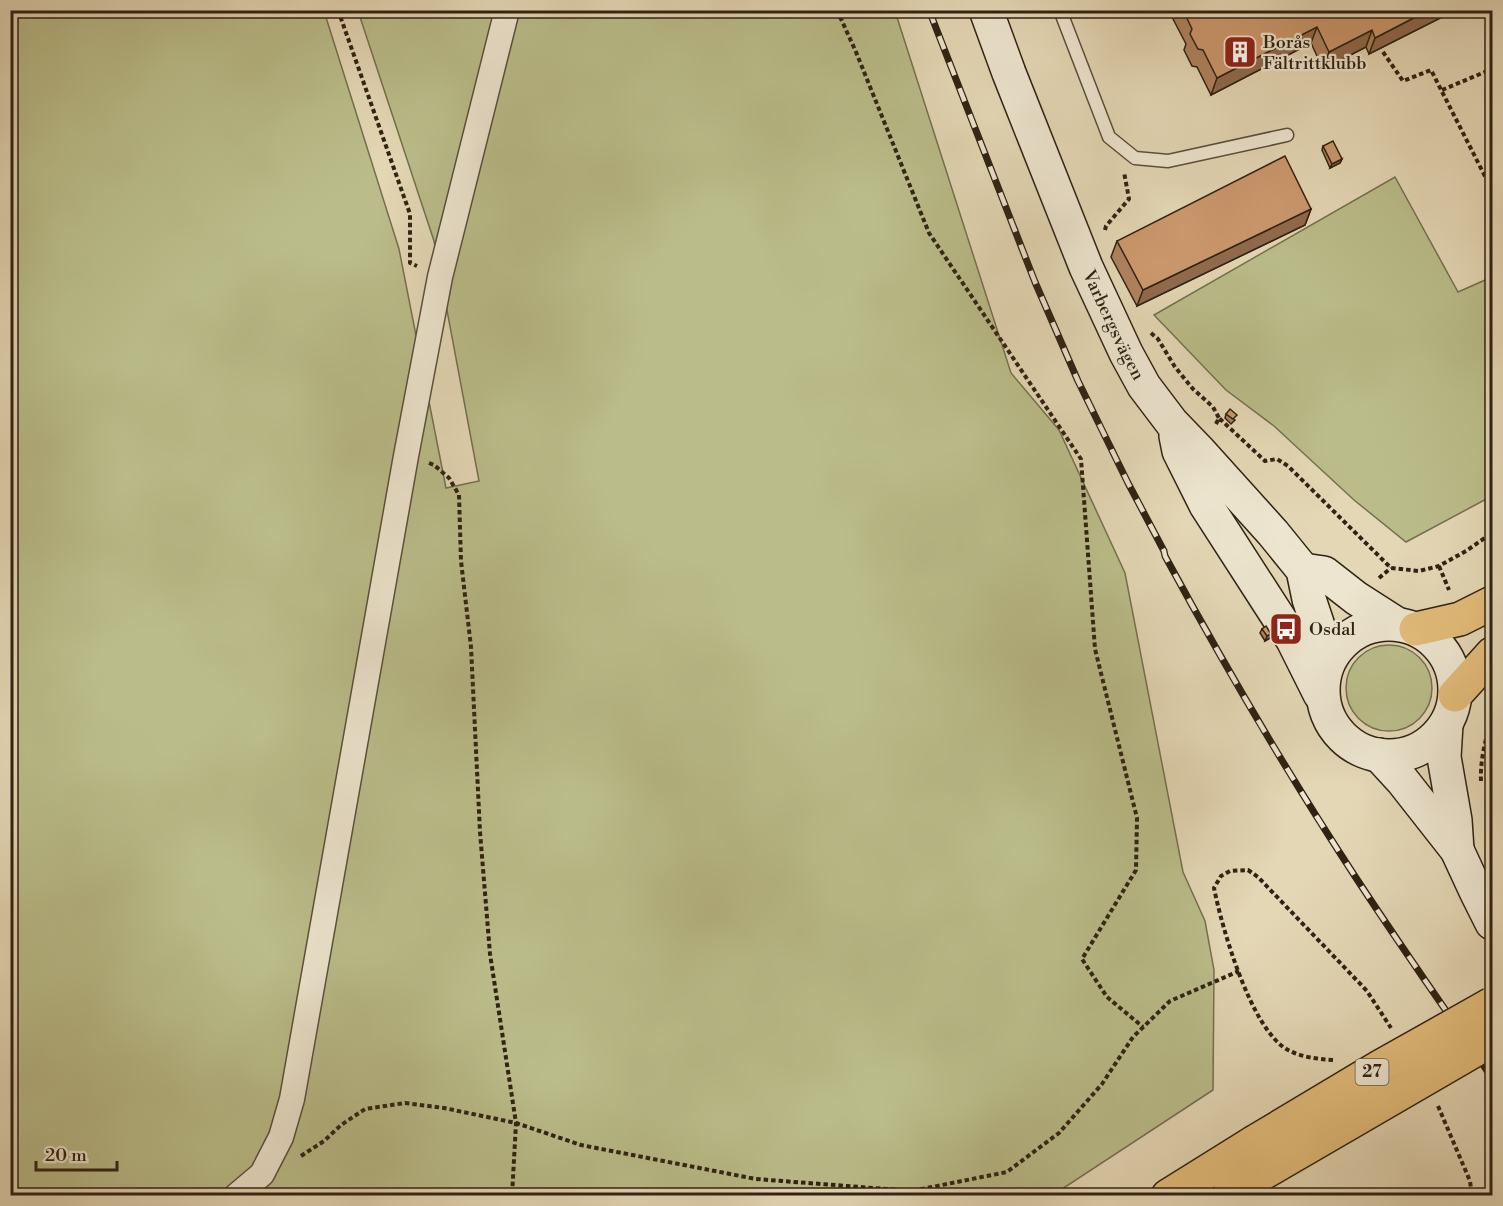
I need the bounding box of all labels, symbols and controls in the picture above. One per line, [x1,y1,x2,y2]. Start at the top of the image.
place label: Borås Fältrittklubb [1262,31,1367,75]
building icon: Borås Fältrittklubb [1222,34,1258,70]
street label: Varbergsvägen [1077,265,1150,384]
bus stop icon: Osdal [1268,611,1304,647]
place label: Osdal [1309,618,1356,641]
road number: 27 [1356,1059,1388,1085]
scale bar [36,1134,117,1172]
text: 20 m [45,1144,87,1167]

